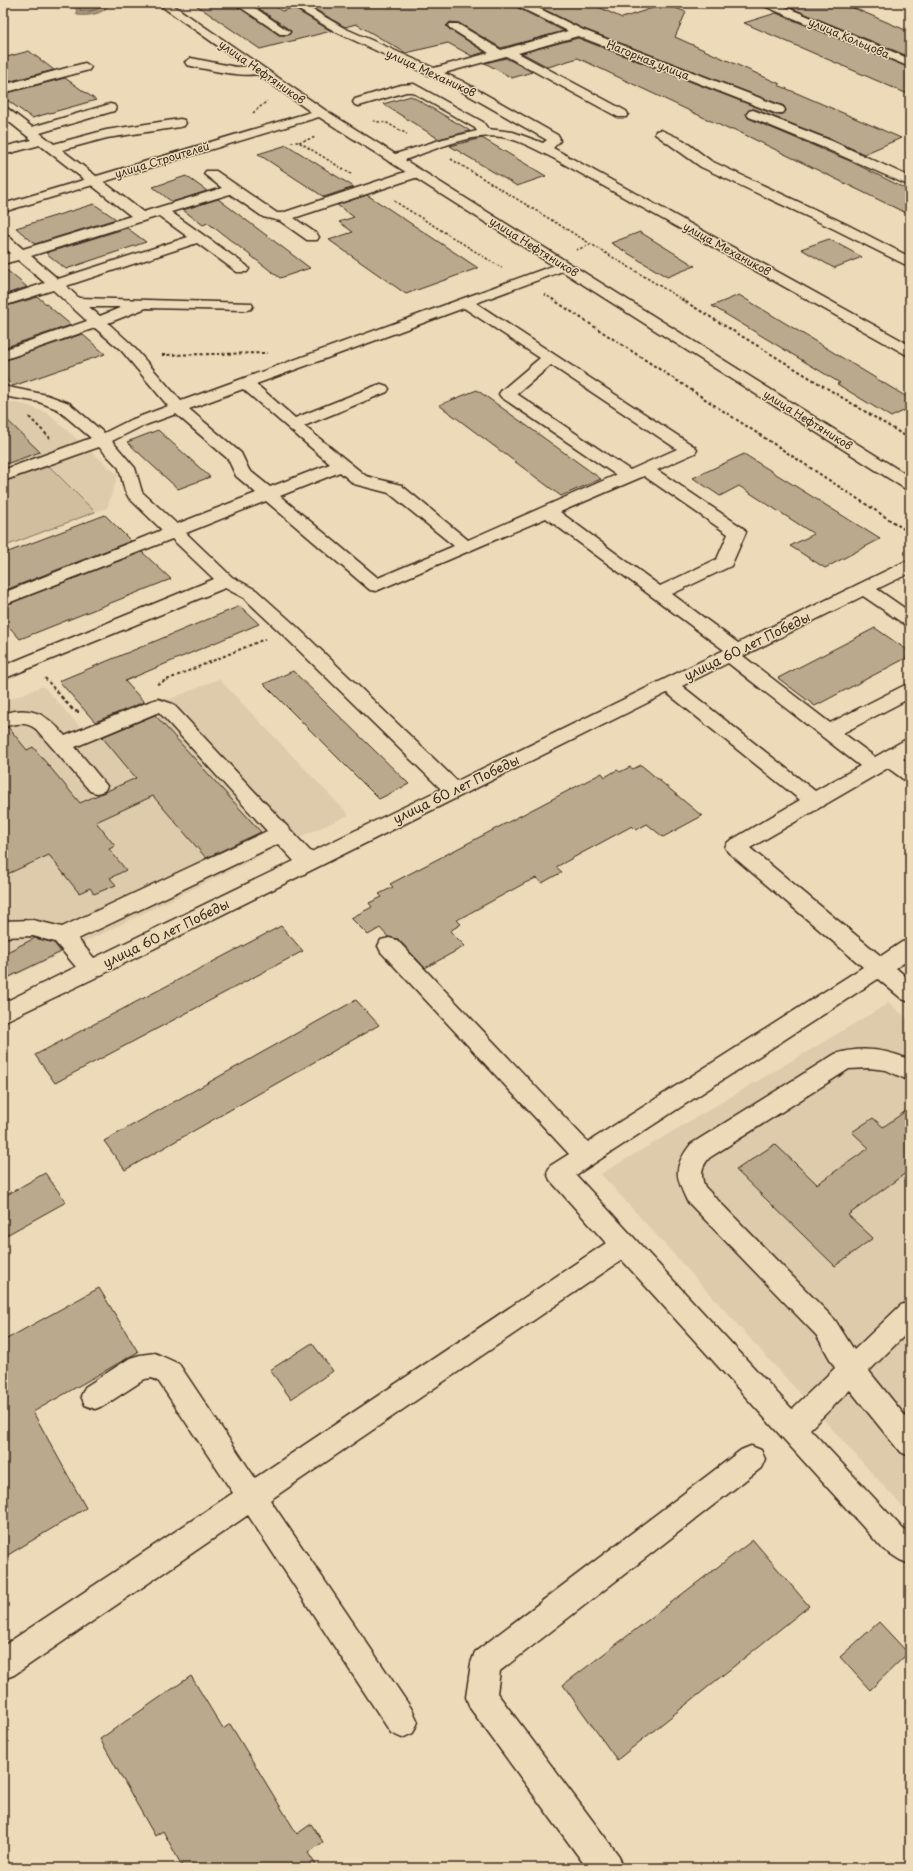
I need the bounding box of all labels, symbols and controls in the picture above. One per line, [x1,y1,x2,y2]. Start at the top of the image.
street label: улица Кольцова [806,13,893,62]
street label: улица Нефтяников [216,35,309,108]
street label: Нагорная улица [604,35,692,84]
street label: улица Механиков [383,44,479,101]
street label: улица Строителей [112,137,211,182]
street label: улица Нефтяников [486,212,582,281]
street label: улица Механиков [680,217,774,280]
street label: улица Нефтяников [760,385,856,454]
street label: улица 60 лет Победы [680,607,813,684]
street label: улица 60 лет Победы [389,750,522,827]
street label: улица 60 лет Победы [99,894,232,971]

